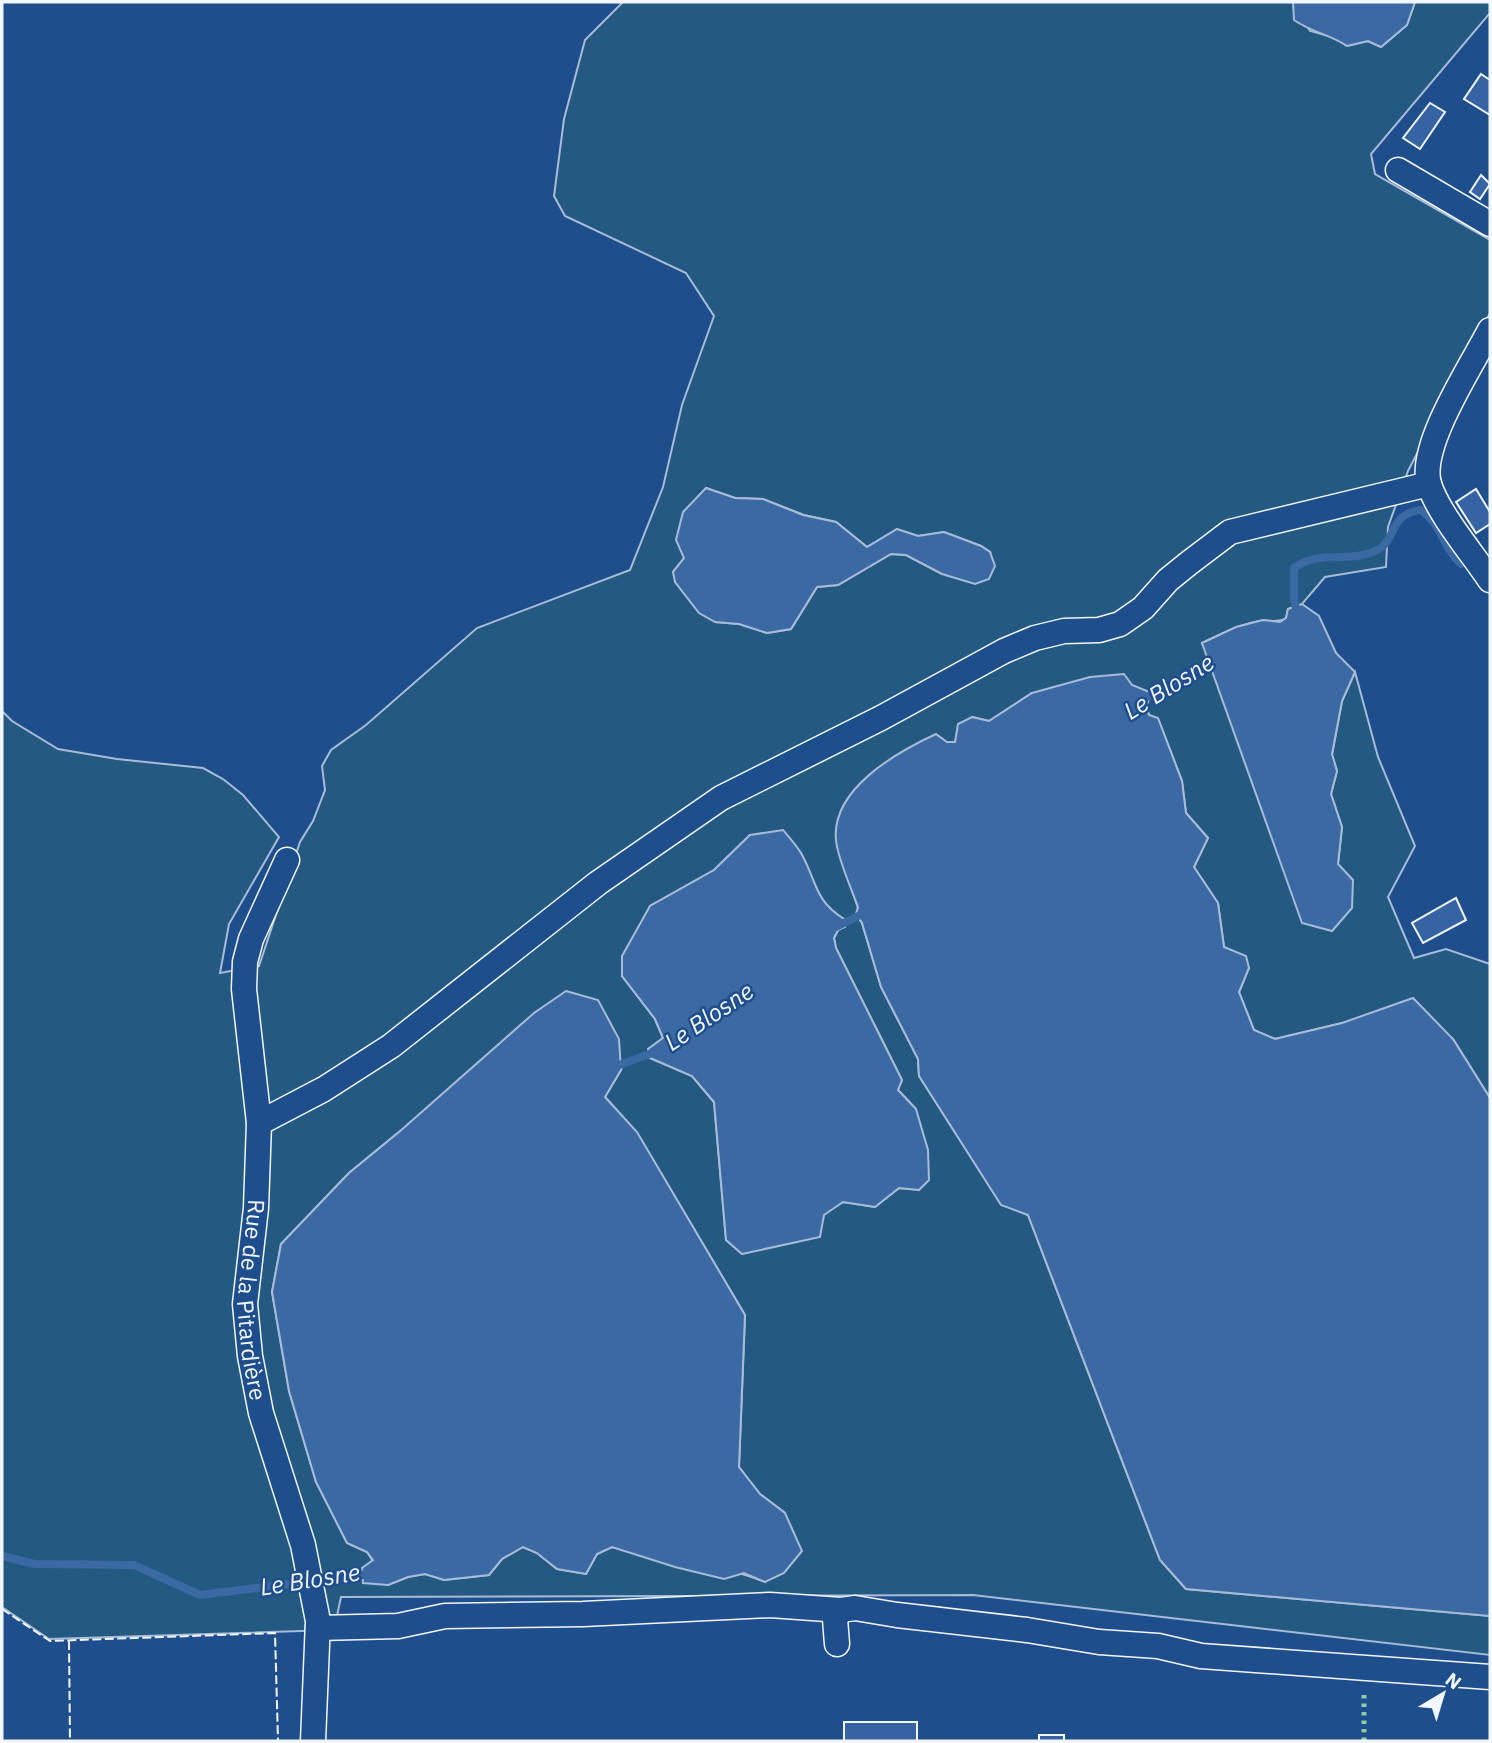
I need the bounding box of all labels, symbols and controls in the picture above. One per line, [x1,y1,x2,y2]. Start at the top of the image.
water label: Le Blosne [1117,646,1220,726]
water label: Le Blosne [658,975,759,1058]
street label: Rue de la Pitardière [231,1199,274,1403]
water label: Le Blosne [258,1555,362,1603]
north arrow [1408,1659,1478,1729]
text: N [1441,1667,1466,1694]

